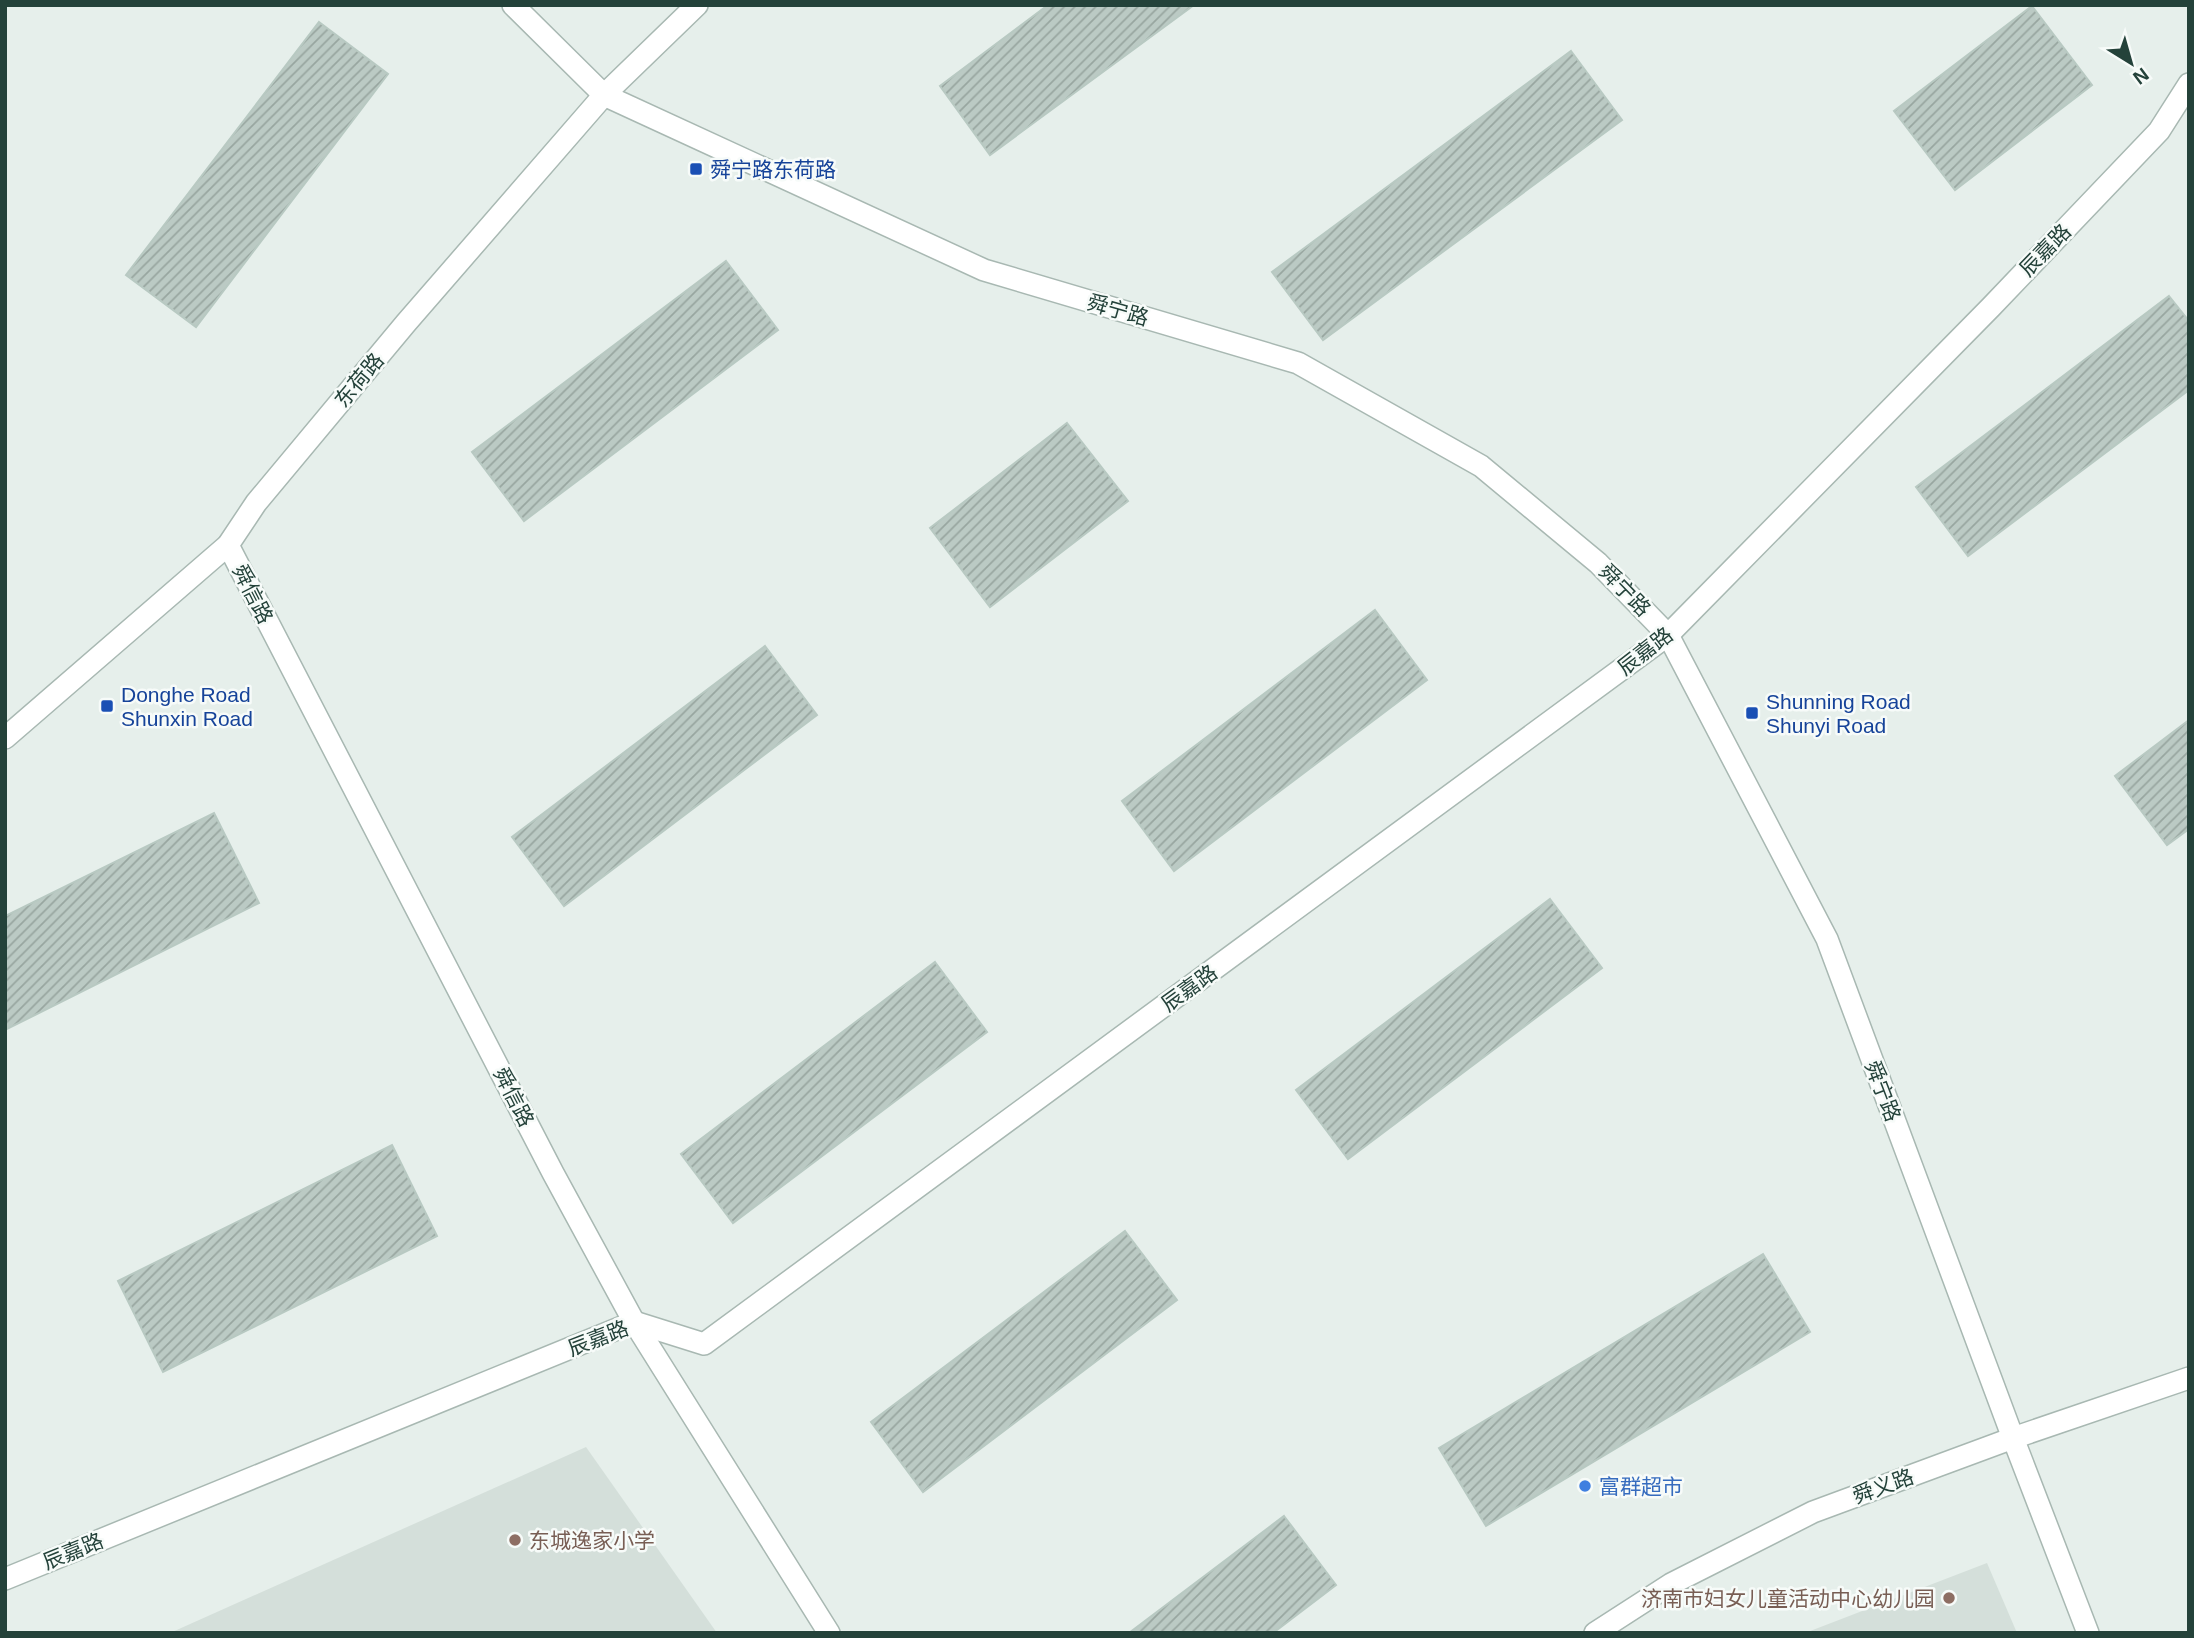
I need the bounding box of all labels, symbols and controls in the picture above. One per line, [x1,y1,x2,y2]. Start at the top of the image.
north arrow [2096,28,2166,98]
text: N [2129,64,2153,89]
place label: 舜宁路东荷路 [710,158,836,181]
marker: 舜宁路东荷路 [688,161,704,177]
street label: 辰嘉路 [2015,219,2075,281]
street label: 舜宁路 [1085,290,1151,330]
street label: 东荷路 [330,348,388,412]
street label: 舜宁路 [1595,559,1655,621]
street label: 舜信路 [228,561,278,627]
street label: 辰嘉路 [1613,623,1677,679]
place label: Donghe Road Shunxin Road [121,683,253,730]
place label: Shunning Road Shunyi Road [1766,690,1911,737]
marker: Donghe Road Shunxin Road [99,698,115,714]
marker: Shunning Road Shunyi Road [1744,705,1760,721]
street label: 辰嘉路 [1157,960,1221,1016]
street label: 舜宁路 [1861,1057,1905,1125]
street label: 舜信路 [489,1064,539,1130]
street label: 辰嘉路 [564,1316,632,1360]
street label: 舜义路 [1849,1464,1917,1508]
place label: 富群超市 [1599,1475,1683,1498]
marker: 富群超市 [1577,1478,1593,1494]
street label: 辰嘉路 [39,1529,107,1573]
place label: 东城逸家小学 [529,1529,655,1552]
marker: 东城逸家小学 [507,1532,523,1548]
place label: 济南市妇女儿童活动中心幼儿园 [1641,1587,1935,1610]
marker: 济南市妇女儿童活动中心幼儿园 [1941,1590,1957,1606]

